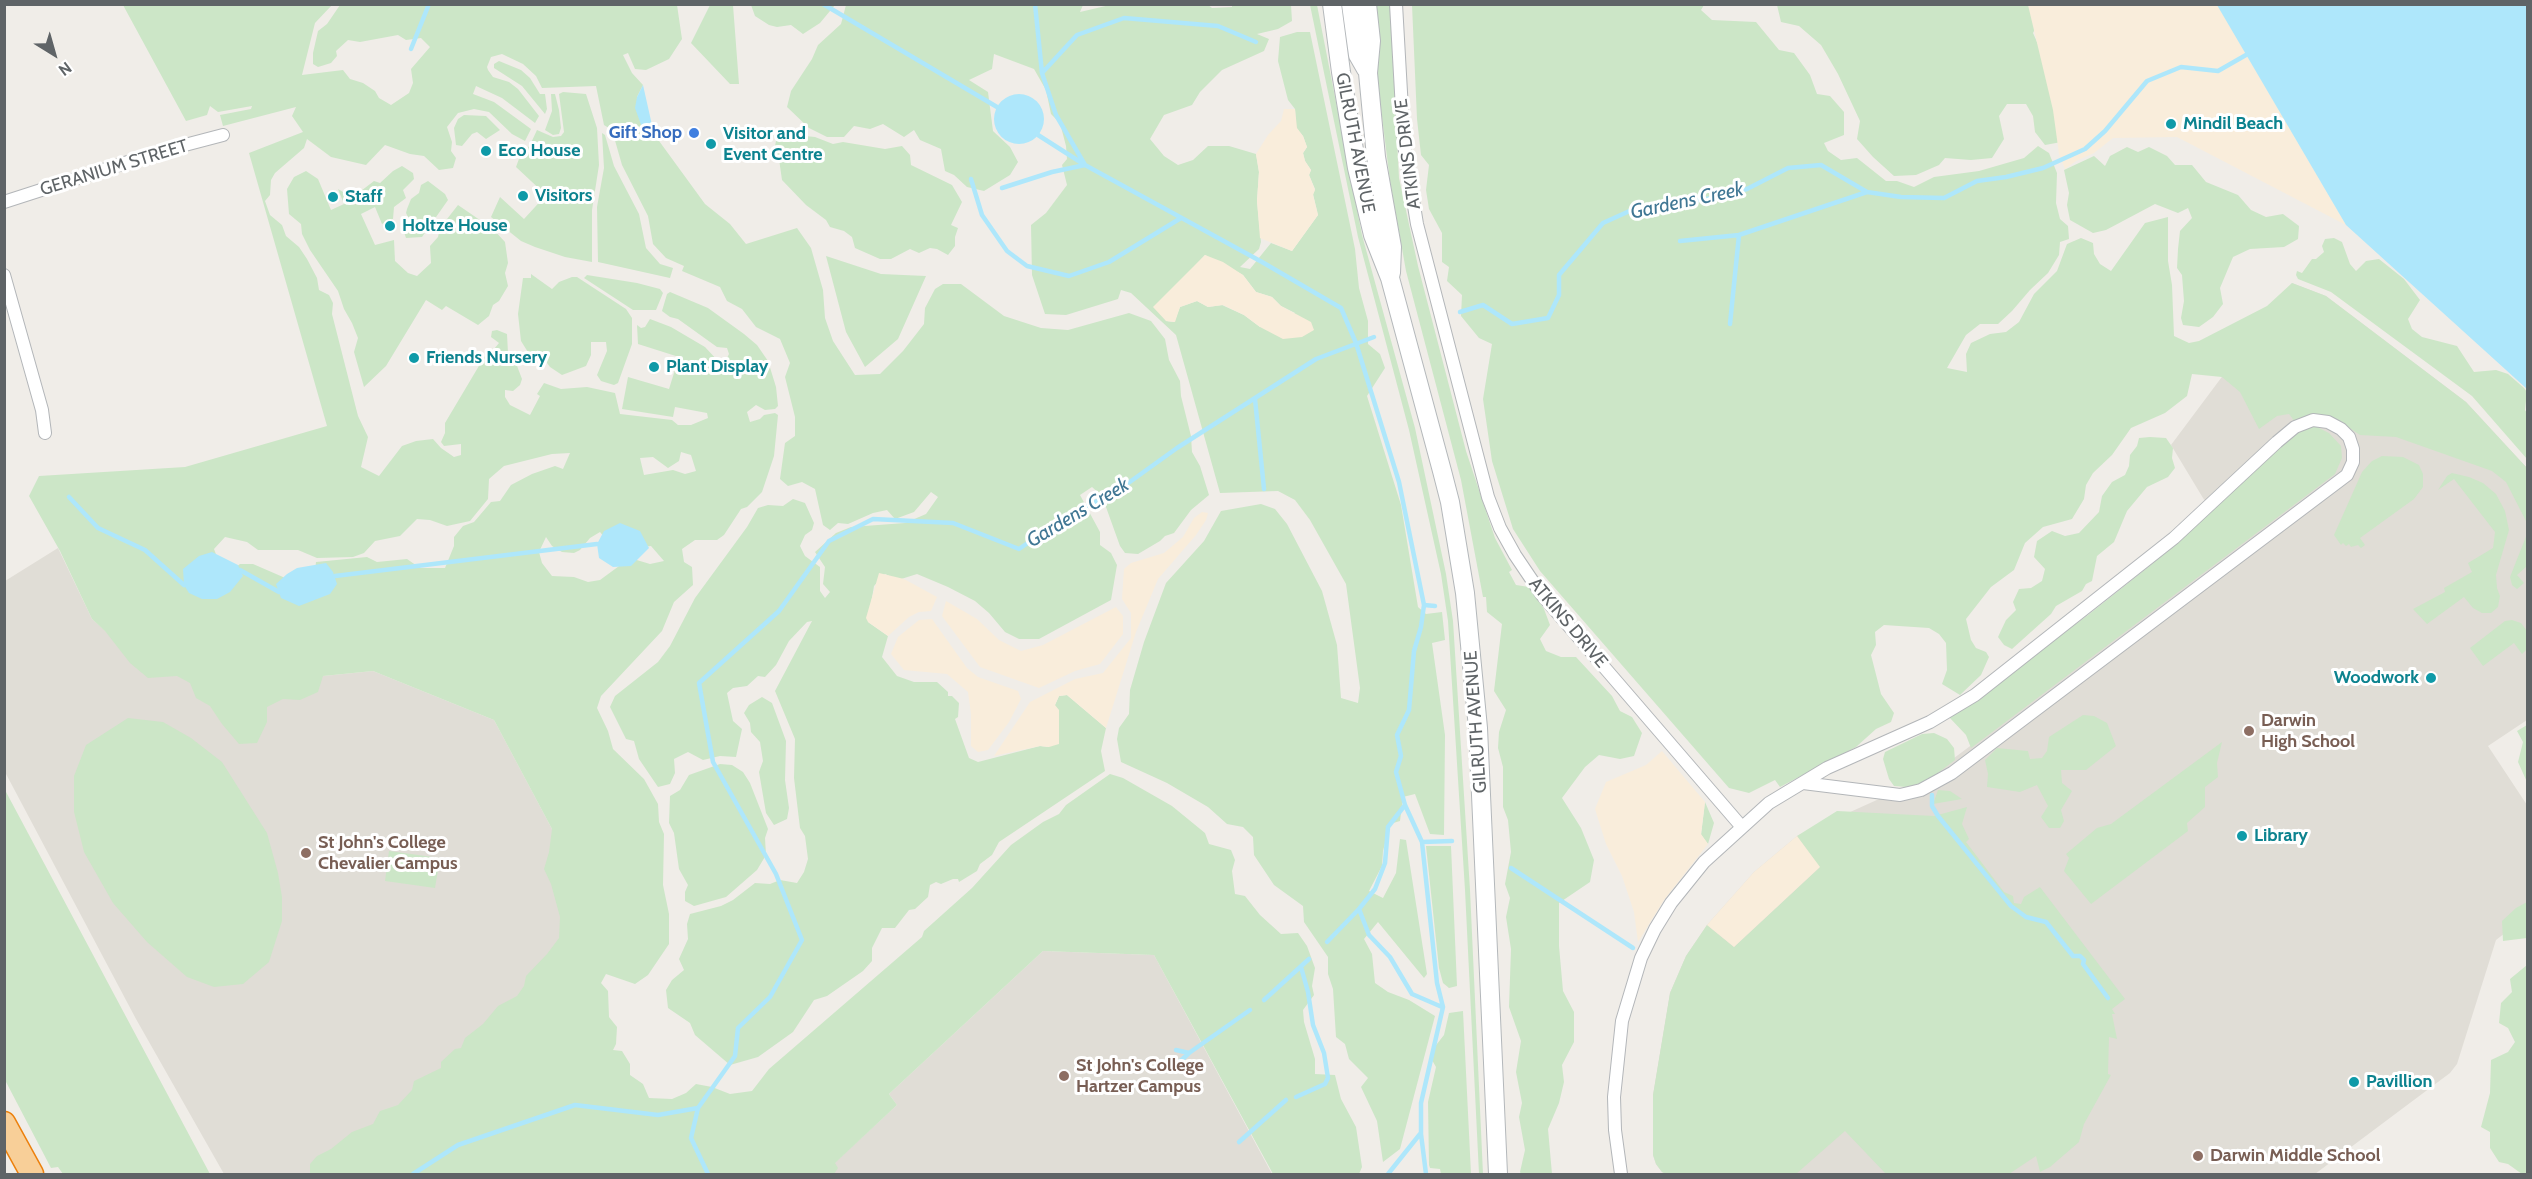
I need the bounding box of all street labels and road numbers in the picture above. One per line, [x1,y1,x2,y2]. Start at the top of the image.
street label: GILRUTH AVENUE [1331,71,1379,215]
street label: ATKINS DRIVE [1391,97,1425,211]
street label: GERANIUM STREET [38,135,190,201]
street label: ATKINS DRIVE [1524,573,1612,673]
street label: GILRUTH AVENUE [1460,650,1492,794]

